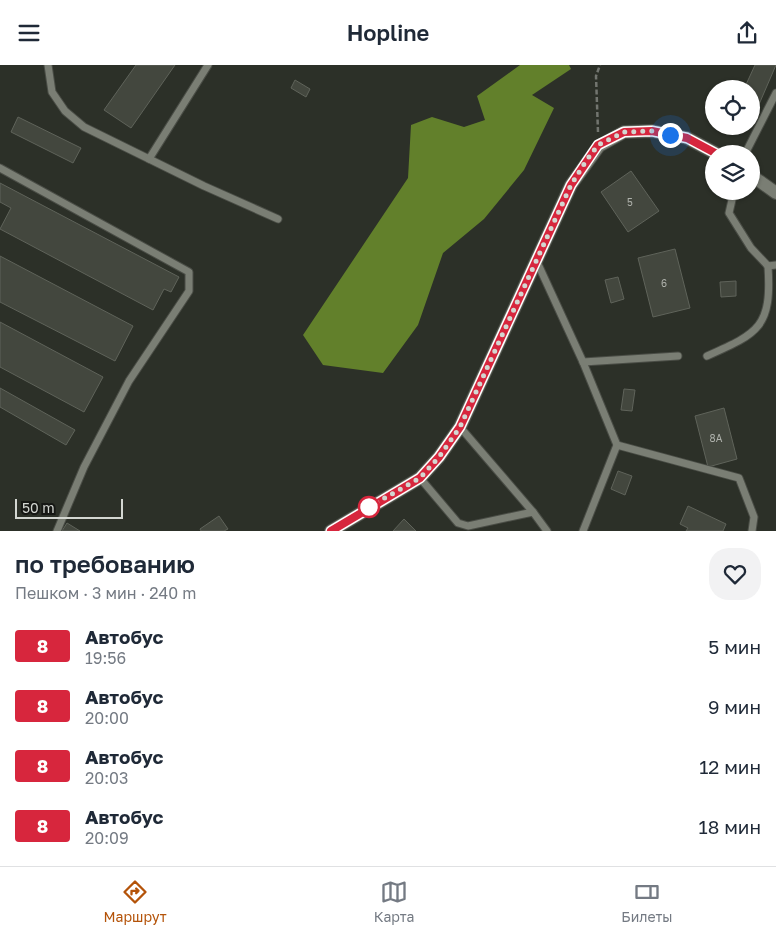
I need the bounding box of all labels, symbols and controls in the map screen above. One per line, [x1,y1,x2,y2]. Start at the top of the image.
icon: menu [15,19,43,47]
text: Hopline [347,19,429,46]
icon: share [733,19,761,47]
map controls [705,80,760,200]
button: locate [705,80,760,135]
your location [658,123,683,148]
button: layers [705,145,760,200]
house number: 5 [627,196,633,208]
house number: 6 [661,277,667,289]
house number: 8А [710,432,723,444]
scale bar [15,496,122,519]
unlabelled marker [358,496,380,518]
text: 50 m [22,499,55,516]
button: heart [709,548,761,600]
text: по требованию [15,549,195,578]
text: Пешком · 3 мин · 240 m [15,583,196,603]
text: Автобус [85,625,163,648]
text: 8 [37,635,48,657]
text: 5 мин [708,635,761,658]
text: 19:56 [85,648,126,668]
text: Автобус [85,685,163,708]
text: 8 [37,695,48,717]
text: 9 мин [708,695,761,718]
text: 20:00 [85,708,129,728]
text: Автобус [85,745,163,768]
text: 8 [37,755,48,777]
text: 12 мин [699,755,761,778]
text: 20:03 [85,768,128,788]
text: Автобус [85,805,163,828]
text: 8 [37,815,48,837]
text: 18 мин [699,815,761,838]
text: 20:09 [85,828,129,848]
tab: Маршрут [104,878,167,925]
tab: Карта [374,878,414,925]
tab: Билеты [621,878,672,925]

